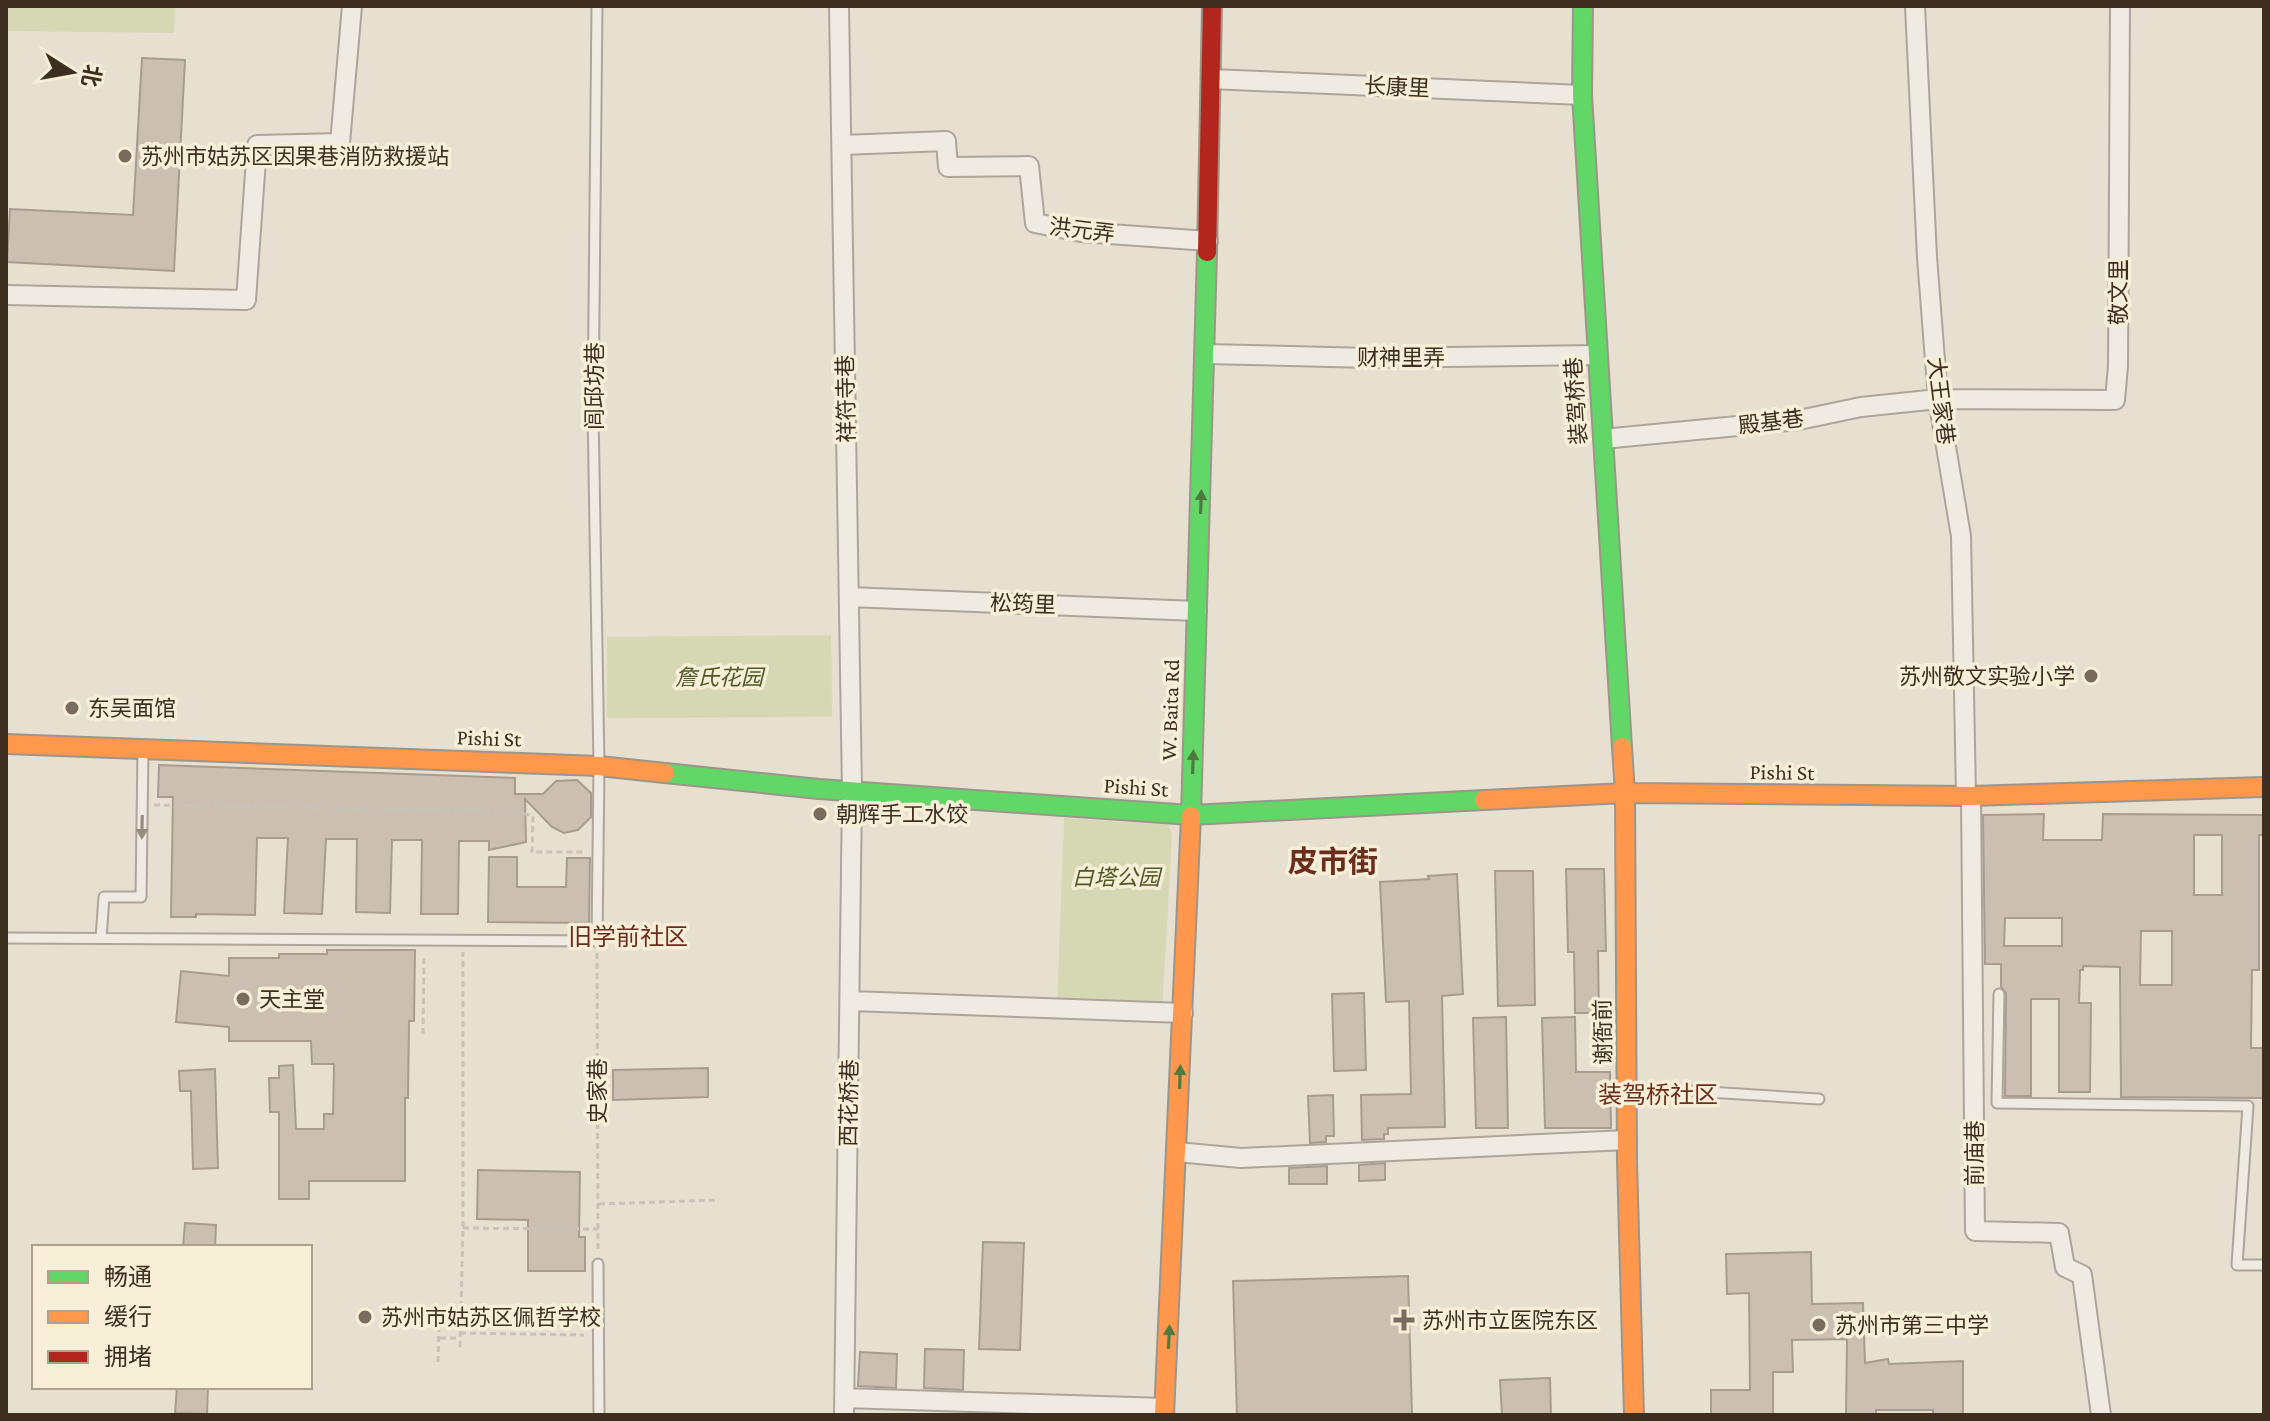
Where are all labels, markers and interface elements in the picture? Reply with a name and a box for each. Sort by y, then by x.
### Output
north arrow [32,32,112,112]
text: 北 [77,63,106,89]
street label: 长康里 [1363,73,1431,101]
place label: 苏州市姑苏区因果巷消防救援站 [141,144,449,169]
marker: 苏州市姑苏区因果巷消防救援站 [116,147,134,165]
street label: 洪元弄 [1048,214,1116,246]
street label: 敬文里 [2106,259,2131,325]
street label: 闾邱坊巷 [582,342,607,430]
street label: 财神里弄 [1357,345,1445,370]
street label: 祥符寺巷 [833,355,859,443]
street label: 装驾桥巷 [1560,356,1592,446]
street label: 大王家巷 [1923,356,1959,446]
street label: 殿基巷 [1737,406,1805,438]
one-way arrow [1194,489,1207,514]
street label: 松筠里 [990,590,1056,618]
street label: W. Baita Rd [1156,658,1184,761]
place label: 苏州敬文实验小学 [1899,664,2075,689]
park label: 詹氏花园 [675,665,766,690]
marker: 苏州敬文实验小学 [2082,667,2100,685]
place label: 东吴面馆 [88,696,176,721]
marker: 东吴面馆 [63,699,81,717]
street label: Pishi St [456,724,522,752]
one-way arrow [1186,749,1199,774]
street label: Pishi St [1749,759,1815,785]
street label: Pishi St [1103,772,1170,802]
place label: 朝辉手工水饺 [836,802,968,827]
marker: 朝辉手工水饺 [811,805,829,823]
one-way arrow [136,815,148,840]
district label: 皮市街 [1288,845,1378,878]
park label: 白塔公园 [1072,865,1163,890]
district label: 旧学前社区 [568,923,688,950]
place label: 天主堂 [259,987,325,1012]
marker: 天主堂 [234,990,252,1008]
street label: 谢衙前 [1590,999,1616,1065]
street label: 史家巷 [585,1058,610,1124]
street label: 西花桥巷 [836,1059,862,1147]
one-way arrow [1174,1064,1187,1089]
district label: 装驾桥社区 [1598,1081,1718,1108]
street label: 前庙巷 [1962,1120,1987,1186]
legend [32,1245,312,1389]
text: 畅通 [104,1263,152,1290]
text: 缓行 [104,1303,152,1330]
place label: 苏州市姑苏区佩哲学校 [381,1305,601,1330]
marker: 苏州市姑苏区佩哲学校 [356,1308,374,1326]
place label: 苏州市立医院东区 [1422,1308,1598,1333]
marker: 苏州市立医院东区 [1393,1309,1415,1331]
place label: 苏州市第三中学 [1835,1313,1989,1338]
marker: 苏州市第三中学 [1810,1316,1828,1334]
one-way arrow [1162,1324,1175,1349]
text: 拥堵 [104,1343,152,1370]

